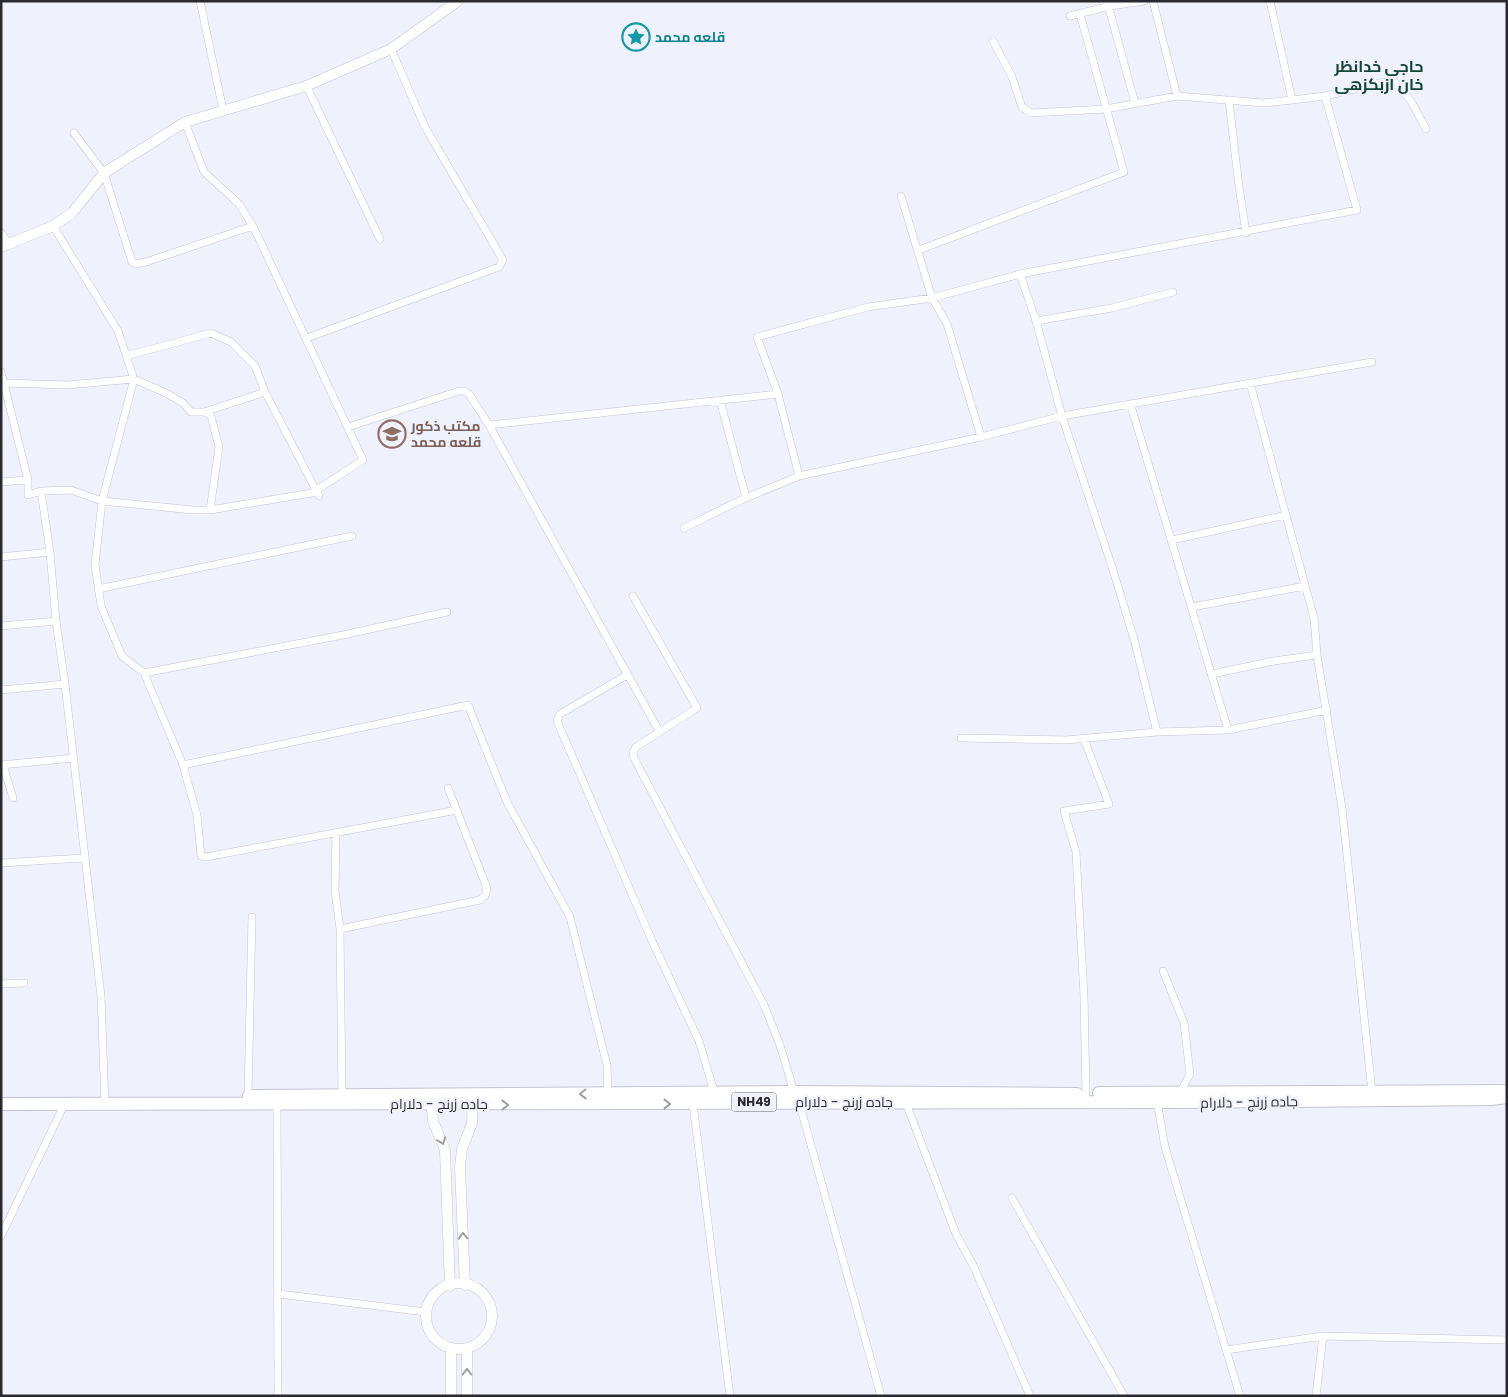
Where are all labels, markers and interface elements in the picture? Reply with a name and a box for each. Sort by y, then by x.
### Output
place icon: قلعه محمد [621,22,651,52]
place label: قلعه محمد [655,27,725,47]
district label: حاجی خدانظر خان ازبکزهی [1334,55,1424,96]
place label: مکتب ذکور قلعه محمد [410,416,481,452]
school or university icon: مکتب ذکور قلعه محمد [377,419,407,449]
one-way arrow [579,1089,586,1099]
street label: جاده زرنج - دلارام [1200,1091,1298,1113]
road number: NH49 [732,1092,776,1112]
street label: جاده زرنج - دلارام [795,1092,893,1112]
street label: جاده زرنج - دلارام [390,1094,488,1114]
one-way arrow [664,1099,672,1109]
one-way arrow [502,1100,509,1110]
one-way arrow [436,1136,446,1145]
one-way arrow [458,1232,469,1240]
one-way arrow [462,1368,472,1376]

